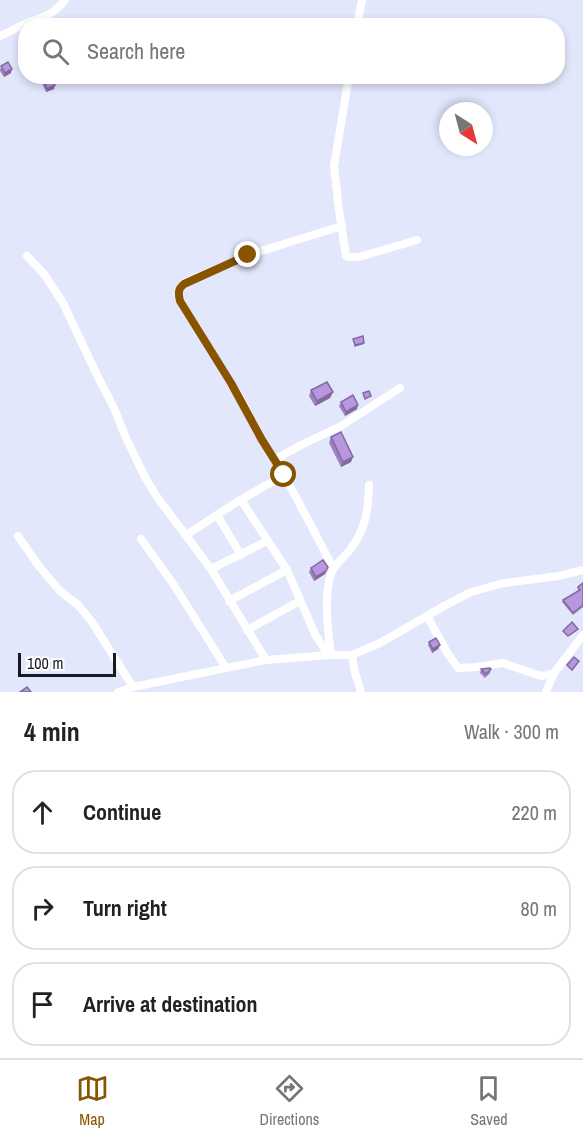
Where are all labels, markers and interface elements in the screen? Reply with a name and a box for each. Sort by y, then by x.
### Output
search box [18,18,565,84]
icon: search [39,35,72,68]
text: Search here [87,36,185,66]
north arrow [439,102,493,156]
route end [234,241,260,267]
route start [270,461,296,487]
scale bar [18,650,116,678]
text: 100 m [27,652,63,674]
text: 4 min [24,714,80,749]
text: Walk · 300 m [464,718,559,745]
icon: ahead [26,796,59,829]
text: Continue [83,797,161,827]
text: 220 m [511,799,557,826]
icon: right [26,892,59,925]
text: Turn right [83,893,167,923]
text: 80 m [521,895,557,922]
icon: arrive [26,988,59,1021]
text: Arrive at destination [83,989,257,1019]
tab: Map [76,1072,109,1130]
tab: Directions [260,1072,319,1130]
tab: Saved [470,1072,508,1130]

